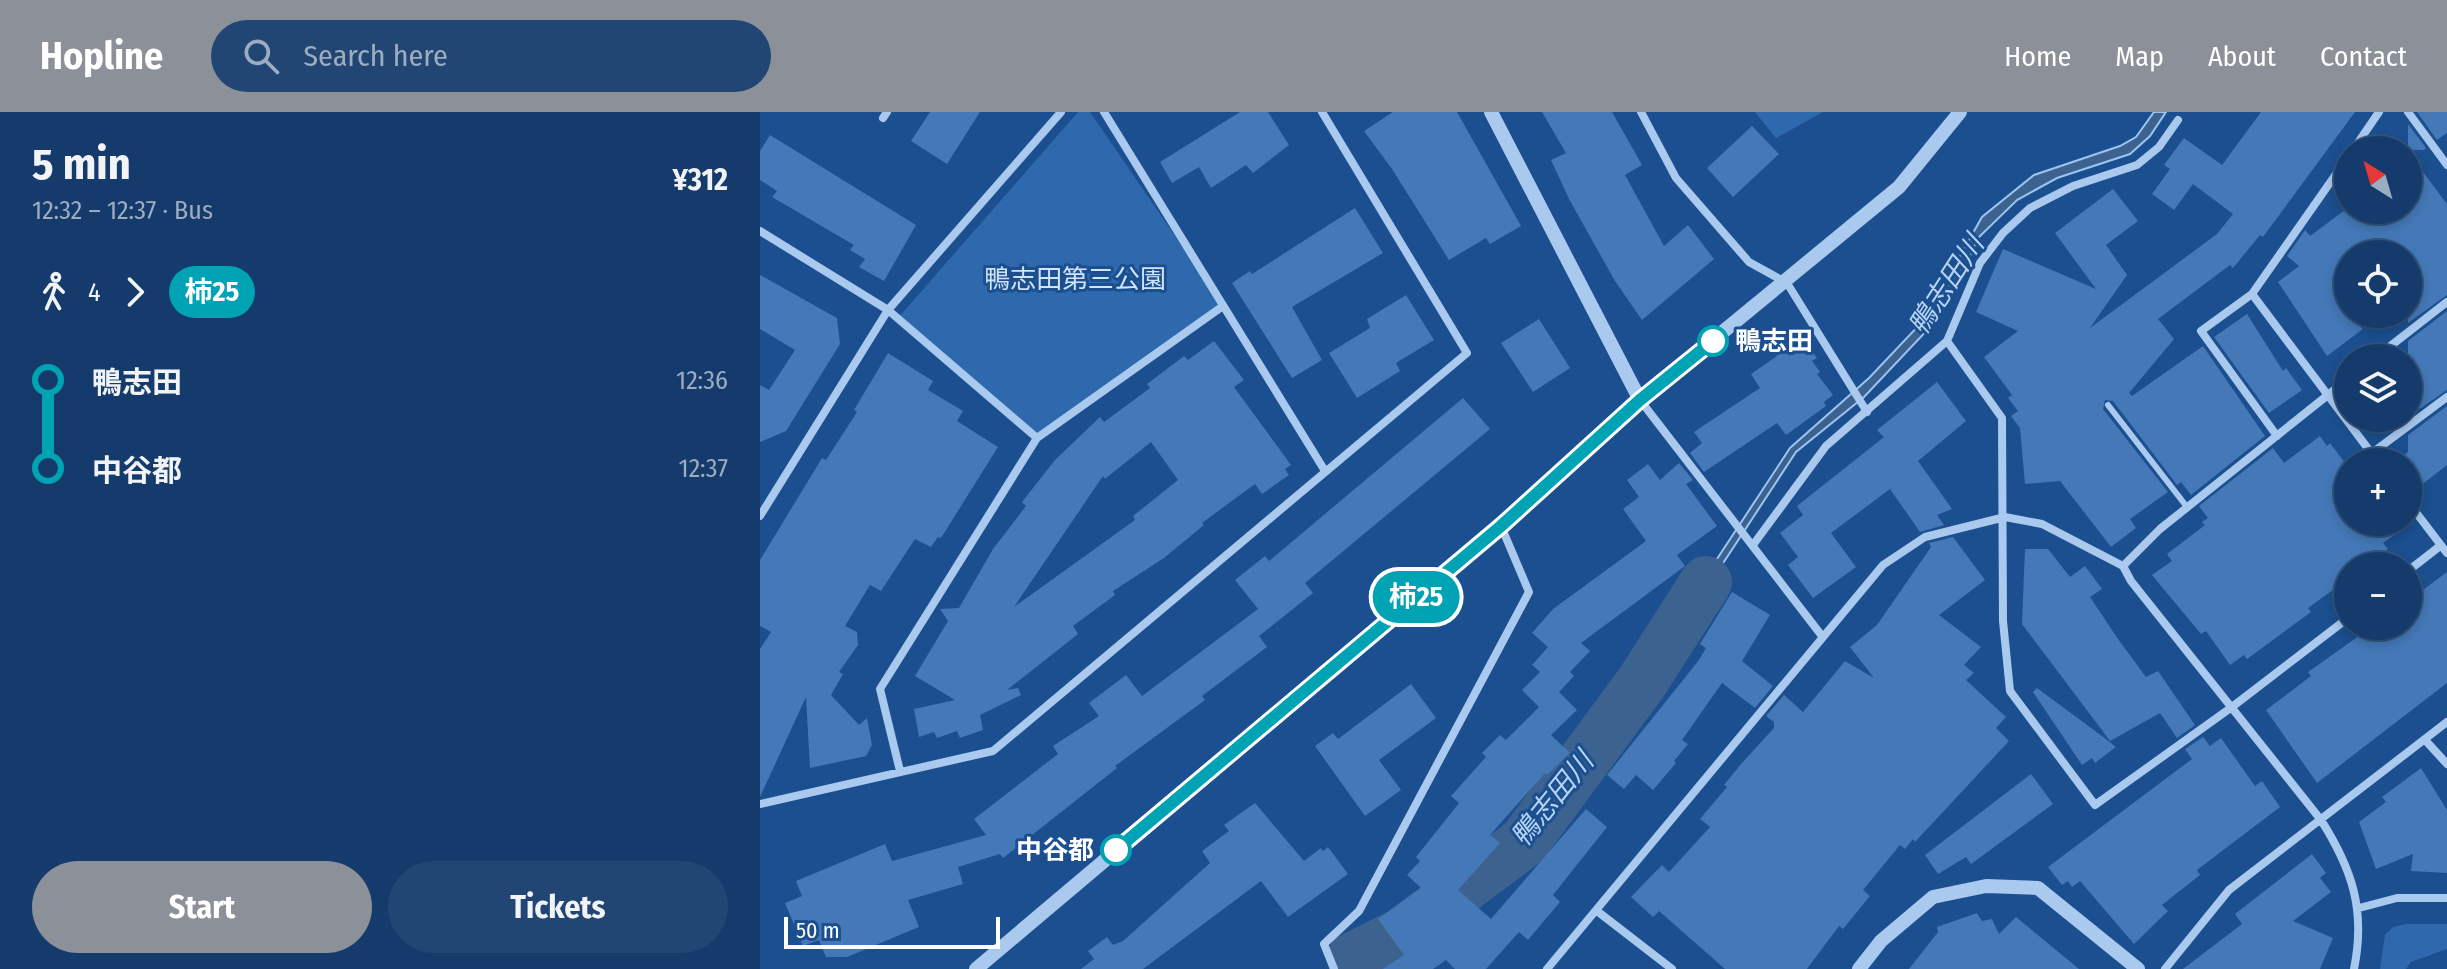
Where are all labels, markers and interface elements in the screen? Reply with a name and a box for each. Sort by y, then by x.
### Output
search box [211,20,771,92]
text: Hopline [40,33,163,79]
icon: search [239,34,283,78]
text: Search here [303,38,448,74]
text: Home [2004,40,2071,73]
text: Map [2115,40,2164,73]
text: About [2208,40,2276,73]
text: Contact [2320,40,2407,73]
north arrow [2334,136,2422,224]
map controls [2334,136,2422,640]
text: 5 min [32,138,131,191]
text: ¥312 [673,162,728,198]
text: 12:32 – 12:37 · Bus [32,195,213,226]
water label: 鴨志田川 [1902,227,1992,341]
button: locate [2334,240,2422,328]
park label: 鴨志田第三公園 [984,264,1166,295]
icon: walk [32,270,76,314]
icon: forward [113,270,157,314]
text: 柿25 [185,275,239,308]
text: 4 [88,277,101,308]
marker: 鴨志田 [1698,326,1728,356]
place label: 鴨志田 [1735,326,1813,357]
button: layers [2334,344,2422,432]
text: 鴨志田 [92,365,182,401]
text: 12:36 [676,365,728,396]
button: + [2334,448,2422,536]
text: 中谷都 [92,453,182,489]
text: 12:37 [679,453,728,484]
button: − [2334,552,2422,640]
line badge: 柿25 [1370,571,1462,623]
text: 柿25 [1389,580,1443,613]
water label: 鴨志田川 [1504,743,1602,853]
place label: 中谷都 [1016,835,1094,866]
marker: 中谷都 [1101,835,1131,865]
button: Start [32,861,372,953]
button: Tickets [388,861,728,953]
scale bar [784,913,1000,949]
text: 50 m [796,917,840,944]

